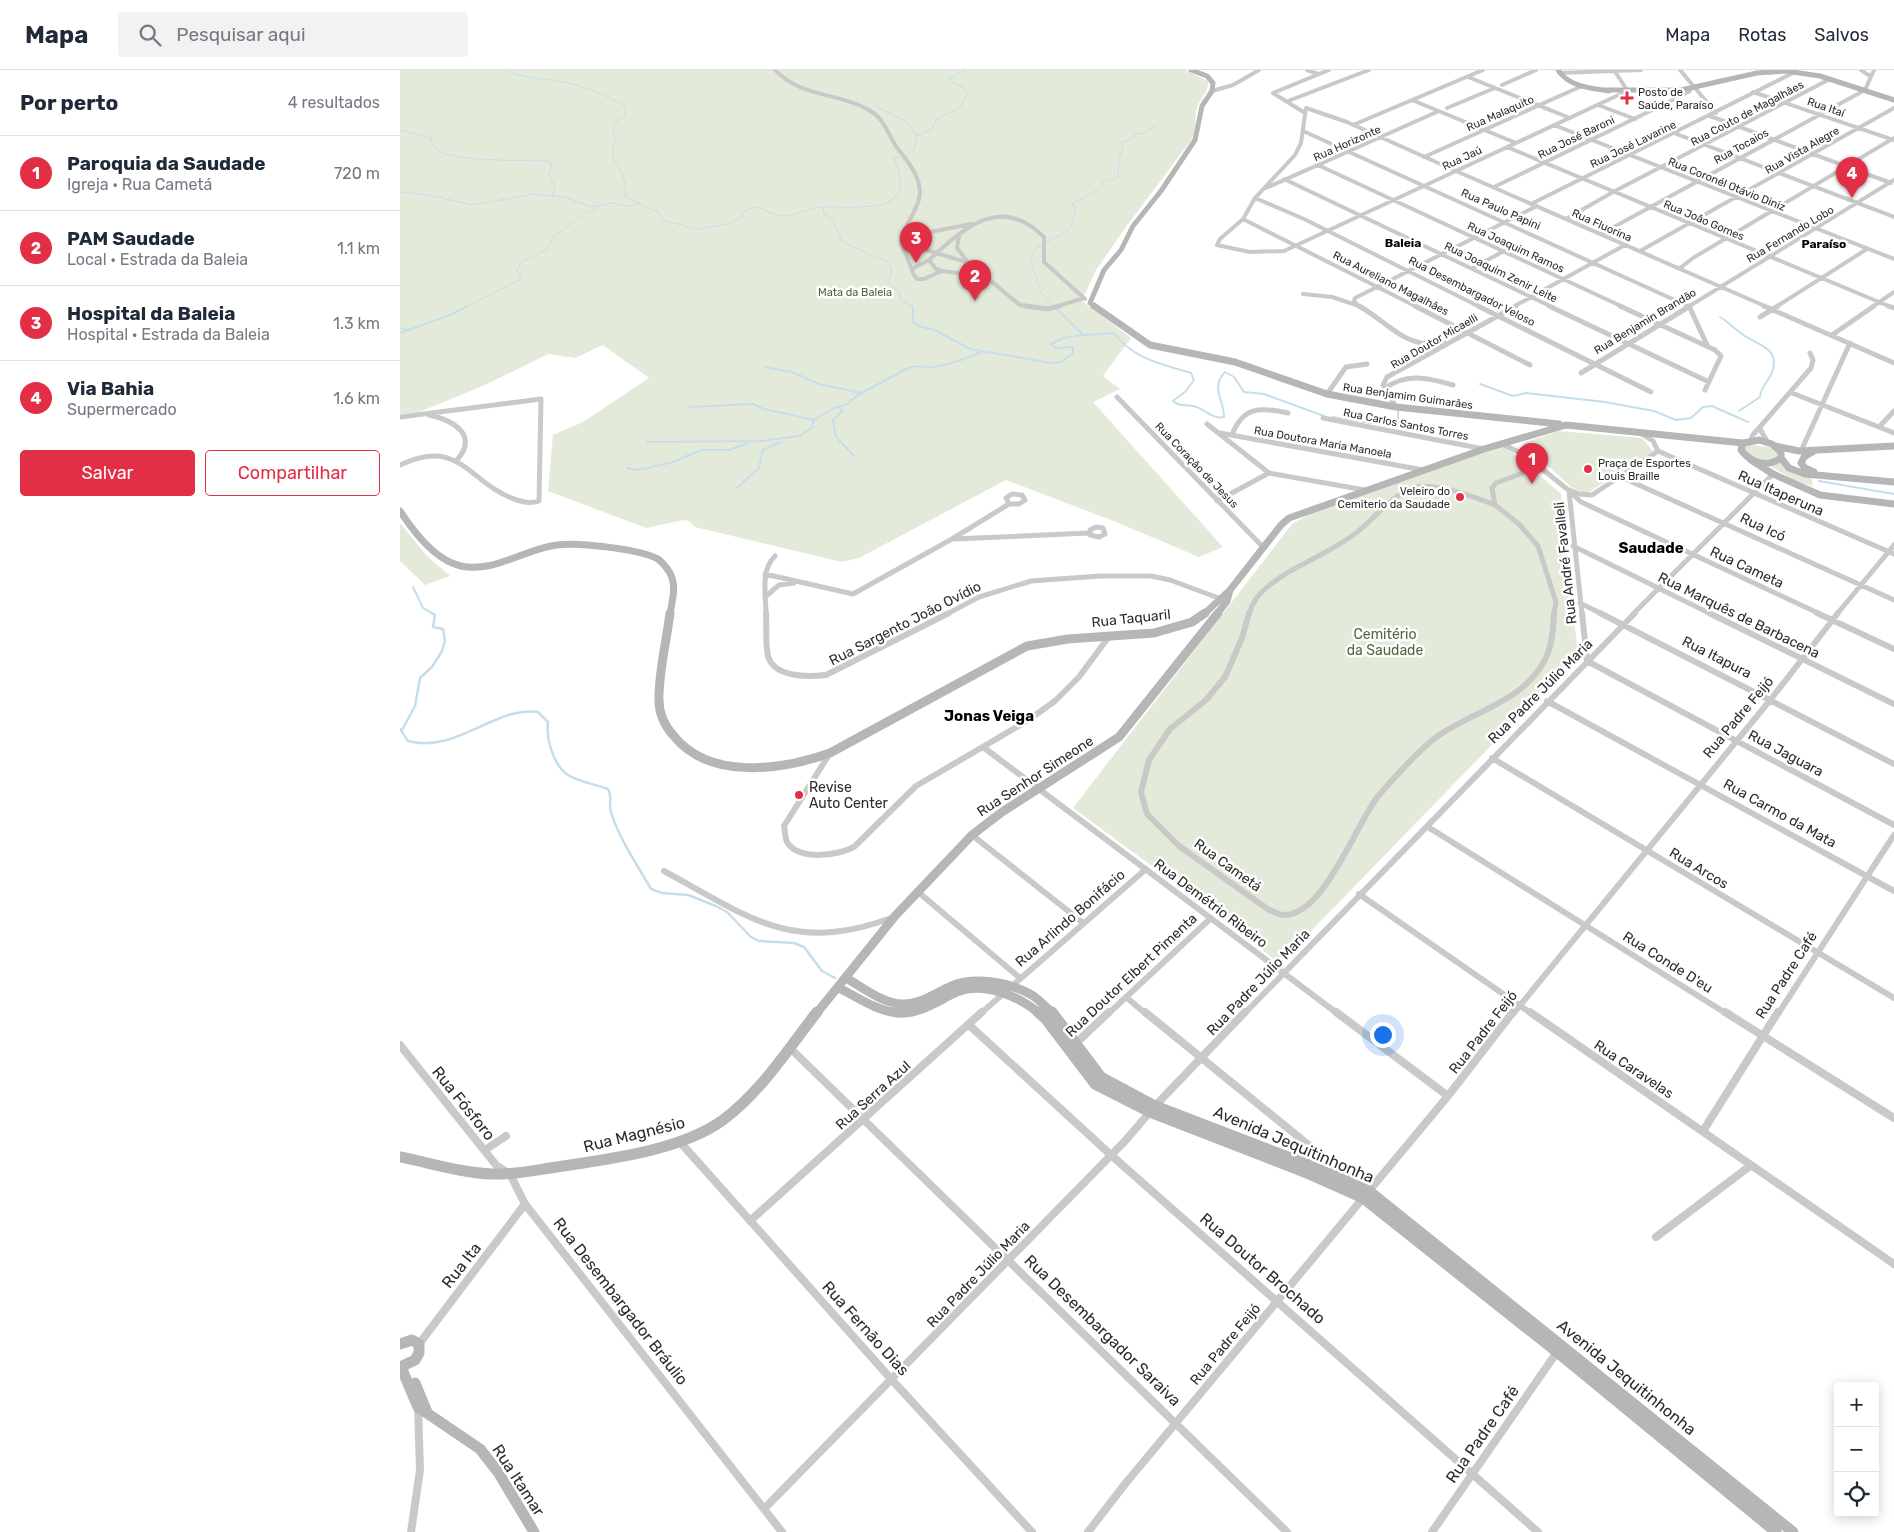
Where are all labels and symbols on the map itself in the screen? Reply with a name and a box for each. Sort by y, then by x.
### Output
street label: Rua Couto de Magalhães [1688,78,1806,149]
place label: Posto de Saúde, Paraíso [1638,86,1713,112]
marker: Posto de Saúde, Paraíso [1620,91,1634,105]
street label: Rua Malaquito [1464,93,1536,134]
street label: Rua Itaí [1805,95,1847,120]
street label: Rua José Baroni [1536,113,1617,162]
street label: Rua José Lavarine [1588,118,1678,171]
street label: Rua Horizonte [1311,123,1383,164]
street label: Rua Vista Alegre [1763,124,1842,177]
street label: Rua Tocaios [1712,126,1771,167]
street label: Rua Jaú [1440,144,1484,173]
street label: Rua Coronél Otávio Diniz [1666,155,1788,214]
pin: 4 [1836,157,1868,198]
street label: Rua Paulo Papini [1459,186,1542,233]
street label: Rua João Gomes [1662,198,1746,243]
street label: Rua Fernando Lobo [1744,203,1836,266]
street label: Rua Fluorina [1570,206,1634,244]
street label: Rua Joaquim Ramos [1465,219,1567,276]
pin: 3 [900,222,932,263]
district label: Baleia [1385,236,1421,250]
district label: Paraíso [1802,237,1846,251]
street label: Rua Joaquim Zenir Leite [1442,239,1559,306]
street label: Rua Aureliano Magalhães [1331,249,1451,319]
street label: Rua Desembargador Veloso [1406,254,1537,329]
pin: 2 [959,260,991,301]
park label: Mata da Baleia [818,286,892,299]
street label: Rua Benjamin Brandão [1592,286,1699,357]
street label: Rua Doutor Micaelli [1389,311,1480,372]
street label: Rua Benjamim Guimarães [1342,381,1474,412]
street label: Rua Carlos Santos Torres [1342,406,1470,443]
street label: Rua Coração de Jesus [1152,420,1241,511]
street label: Rua Doutora Maria Manoela [1253,424,1393,461]
pin: 1 [1516,443,1548,484]
place label: Praça de Esportes Louis Braille [1598,457,1691,483]
marker: Praça de Esportes Louis Braille [1582,463,1594,475]
street label: Rua Itaperuna [1735,467,1826,520]
place label: Veleiro do Cemiterio da Saudade [1338,485,1450,511]
marker: Veleiro do Cemiterio da Saudade [1454,491,1466,503]
street label: Rua André Favalleli [1551,501,1580,625]
street label: Rua Icó [1737,510,1788,545]
district label: Saudade [1618,539,1684,557]
street label: Rua Cameta [1707,543,1786,592]
street label: Rua Marquês de Barbacena [1655,569,1822,662]
street label: Rua Sargento João Ovídio [826,578,984,669]
street label: Rua Taquaril [1091,606,1172,631]
park label: Cemitério da Saudade [1347,626,1423,659]
street label: Rua Itapura [1679,633,1754,682]
street label: Rua Padre Júlio Maria [1485,636,1596,747]
street label: Rua Padre Feijó [1699,673,1777,761]
district label: Jonas Veiga [944,707,1034,725]
street label: Rua Jaguara [1745,727,1826,780]
street label: Rua Senhor Simeone [974,732,1097,820]
street label: Rua Carmo da Mata [1720,775,1839,852]
place label: Revise Auto Center [809,779,889,812]
marker: Revise Auto Center [793,789,805,801]
street label: Rua Cametá [1191,835,1265,896]
street label: Rua Arcos [1666,844,1731,893]
street label: Rua Demétrio Ribeiro [1151,855,1271,952]
street label: Rua Arlindo Bonifácio [1012,866,1129,971]
street label: Rua Doutor Elbert Pimenta [1062,910,1201,1041]
street label: Rua Padre Júlio Maria [1203,926,1313,1039]
street label: Rua Conde D'eu [1620,928,1716,997]
street label: Rua Padre Café [1752,928,1821,1022]
street label: Rua Padre Feijó [1446,987,1521,1077]
your location [1370,1022,1396,1048]
street label: Rua Caravelas [1591,1037,1677,1102]
street label: Rua Serra Azul [832,1057,914,1133]
street label: Rua Fósforo [428,1062,499,1144]
street label: Avenida Jequitinhonha [1211,1102,1377,1187]
street label: Rua Magnésio [581,1113,687,1156]
street label: Rua Doutor Brochado [1196,1209,1329,1328]
street label: Rua Desembargador Bráulio [549,1214,692,1389]
street label: Rua Padre Júlio Maria [923,1218,1033,1331]
street label: Rua Ita [438,1239,485,1292]
street label: Rua Desembargador Saraiva [1021,1251,1185,1410]
street label: Rua Fernão Dias [818,1277,913,1380]
street label: Rua Padre Feijó [1186,1300,1264,1388]
street label: Avenida Jequitinhonha [1554,1316,1700,1439]
street label: Rua Padre Café [1442,1382,1523,1487]
street label: Rua Itamar [488,1441,549,1520]

